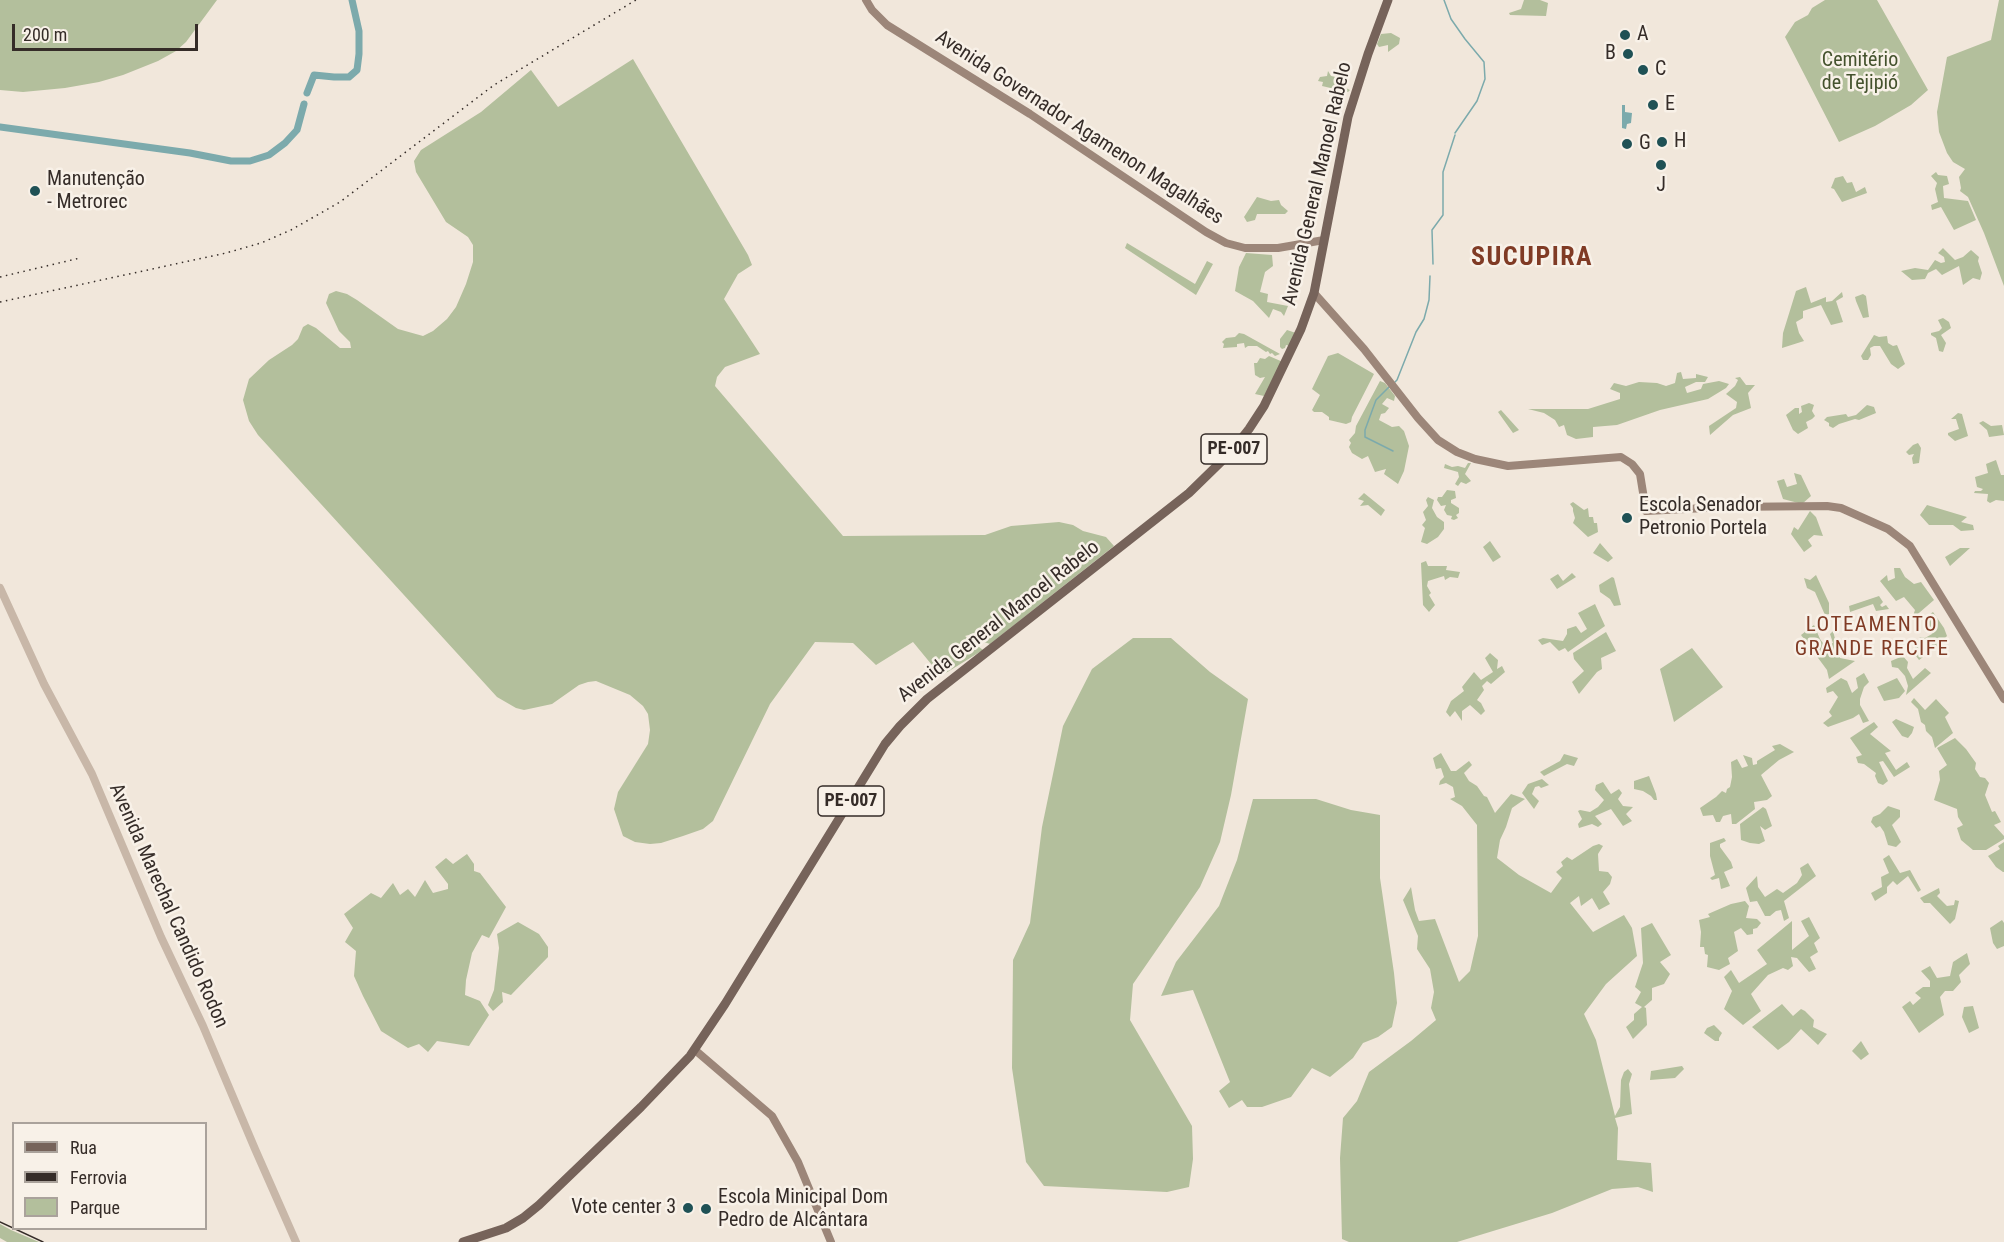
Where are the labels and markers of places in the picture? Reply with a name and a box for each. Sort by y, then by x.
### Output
place label: A [1637,23,1649,47]
marker: A [1618,28,1632,42]
place label: B [1605,42,1616,66]
marker: B [1621,47,1635,61]
place label: C [1655,58,1666,82]
marker: C [1636,63,1650,77]
place label: E [1665,93,1675,117]
marker: E [1646,98,1660,112]
place label: H [1674,130,1686,154]
place label: G [1639,132,1651,156]
marker: H [1655,135,1669,149]
marker: G [1620,137,1634,151]
marker: J [1654,158,1668,172]
place label: Manutenção - Metrorec [47,168,145,215]
place label: J [1656,174,1666,198]
marker: Manutenção - Metrorec [28,184,42,198]
place label: Escola Senador Petronio Portela [1639,494,1767,541]
marker: Escola Senador Petronio Portela [1620,511,1634,525]
place label: Escola Minicipal Dom Pedro de Alcântara [718,1186,888,1233]
place label: Vote center 3 [571,1196,676,1220]
marker: Vote center 3 [681,1201,695,1215]
marker: Escola Minicipal Dom Pedro de Alcântara [699,1202,713,1216]

